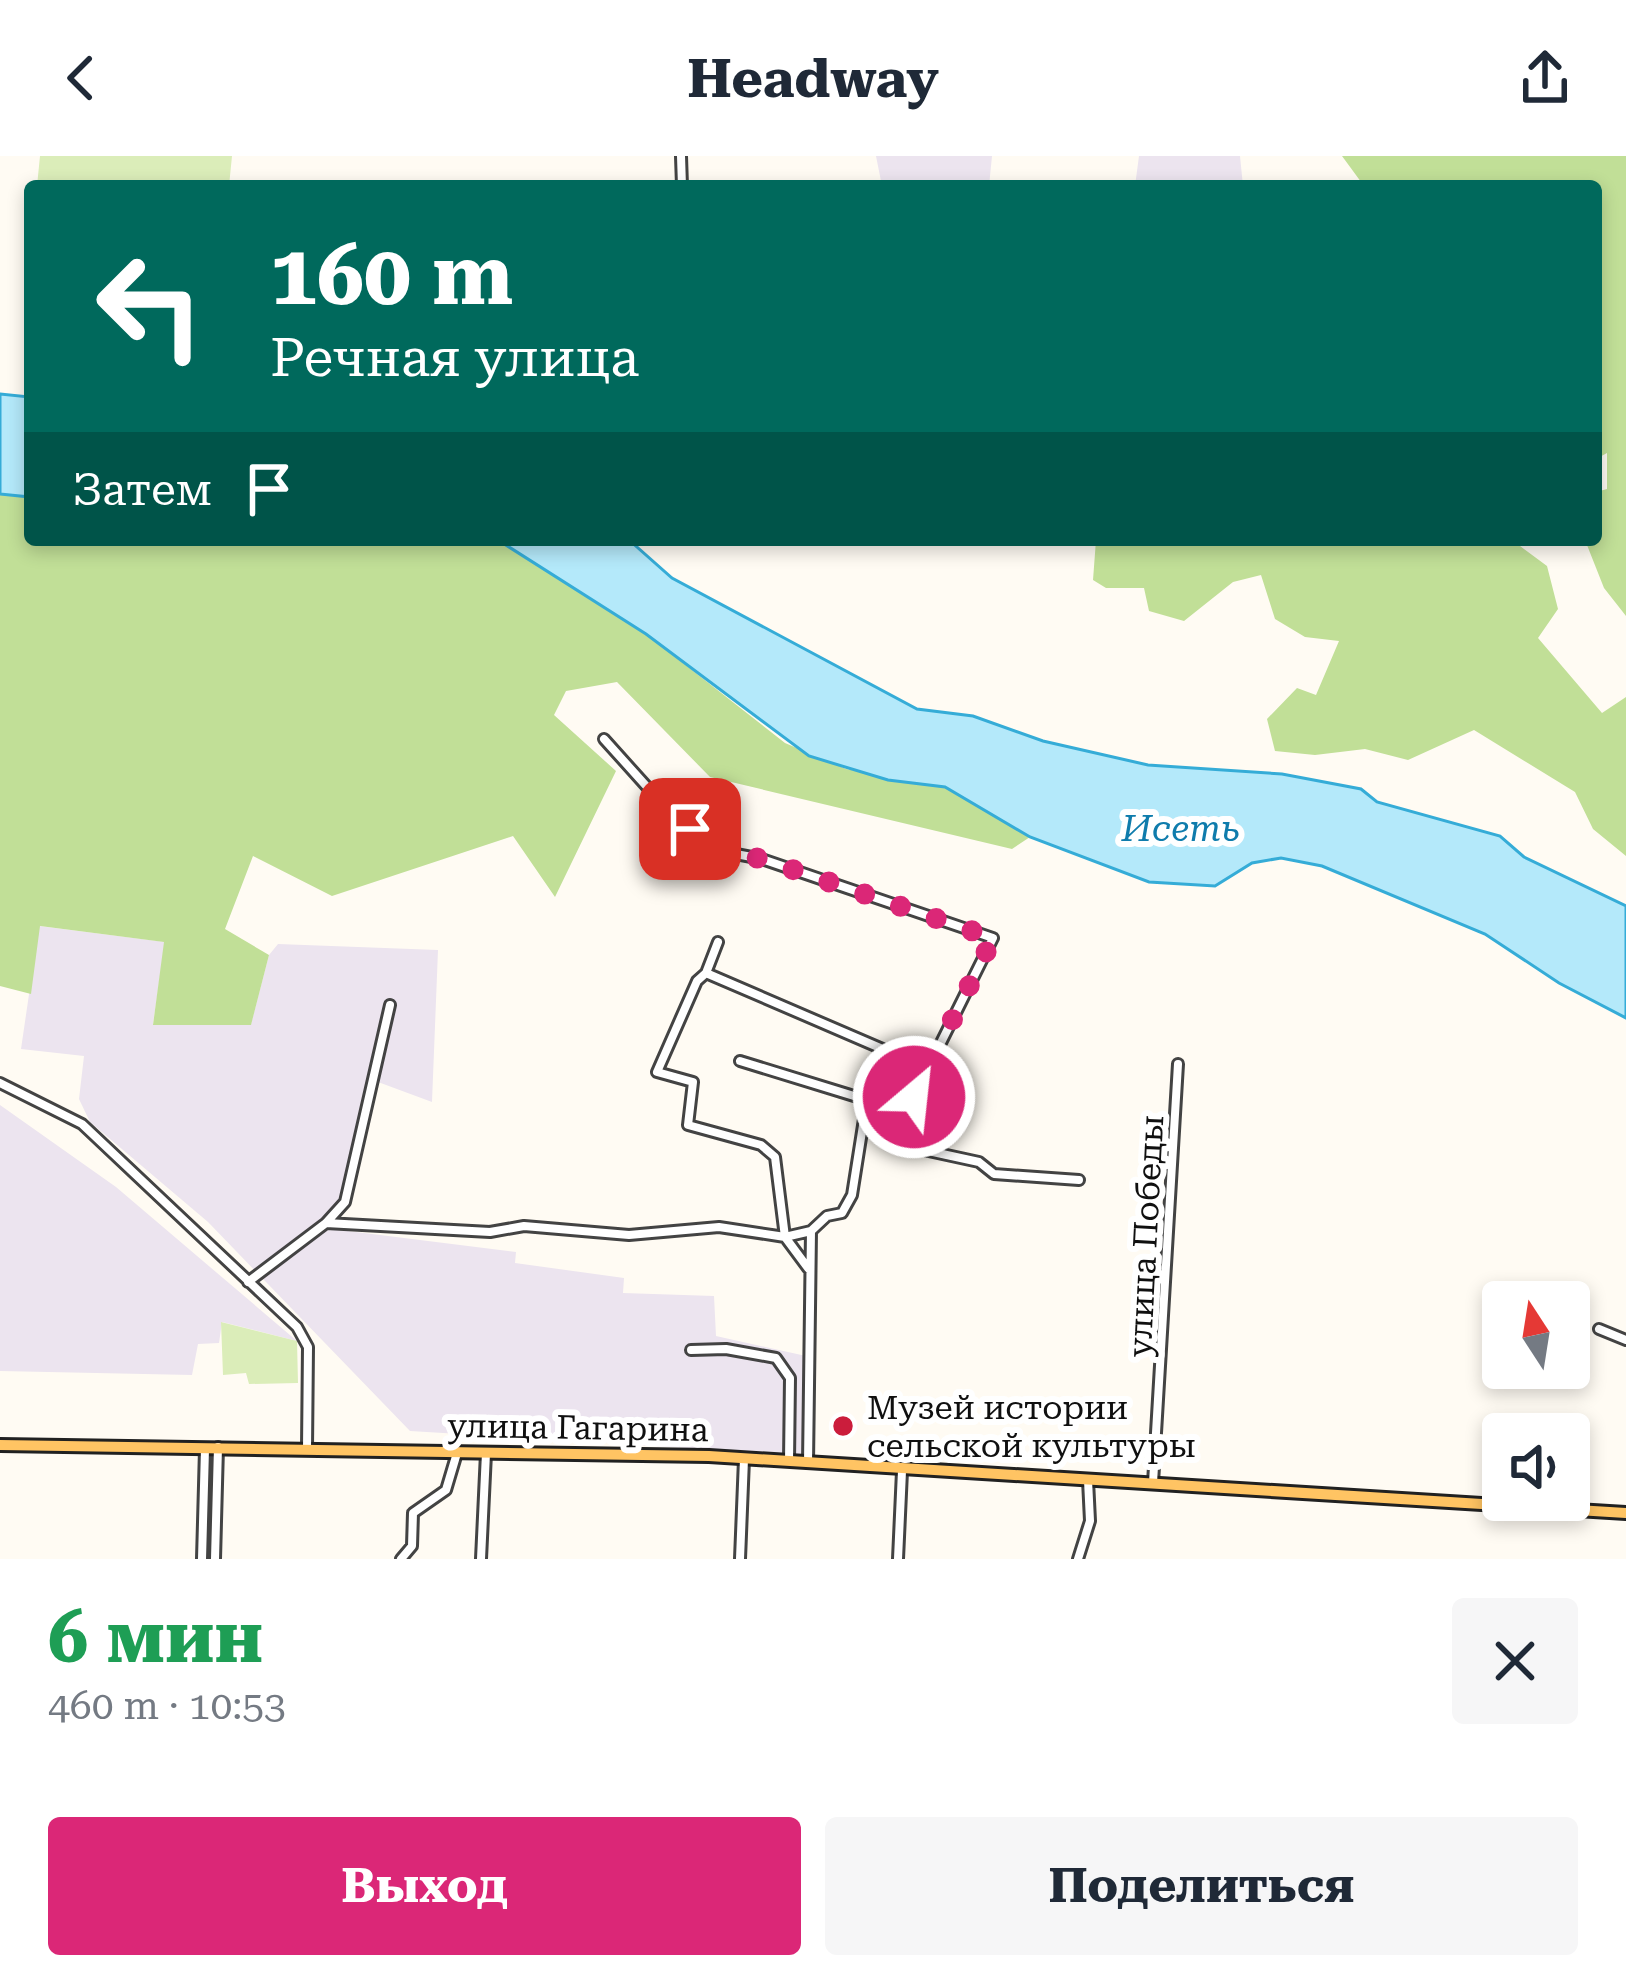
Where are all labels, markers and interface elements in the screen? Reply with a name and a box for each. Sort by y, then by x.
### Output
icon: back [48,45,114,111]
icon: share [1512,45,1578,111]
text: Headway [687,47,939,110]
text: 160 m [270,226,513,324]
icon: left [72,228,228,384]
text: Речная улица [270,326,639,389]
icon: arrive [236,456,302,522]
text: Затем [72,463,212,516]
pin [639,778,741,880]
icon: arrive [657,796,723,862]
water label: Исеть [1121,808,1240,850]
position arrow [851,1034,977,1160]
street label: улица Победы [1120,1114,1171,1358]
north arrow [1482,1281,1590,1389]
map controls [1482,1281,1590,1521]
place label: Музей истории сельской культуры [867,1388,1196,1465]
street label: улица Гагарина [447,1406,709,1449]
marker: Музей истории сельской культуры [830,1413,856,1439]
button: sound [1482,1413,1590,1521]
text: 6 мин [48,1595,263,1680]
button: close [1452,1598,1578,1724]
text: 460 m · 10:53 [48,1683,286,1729]
button: Выход [48,1817,801,1955]
button: Поделиться [825,1817,1578,1955]

